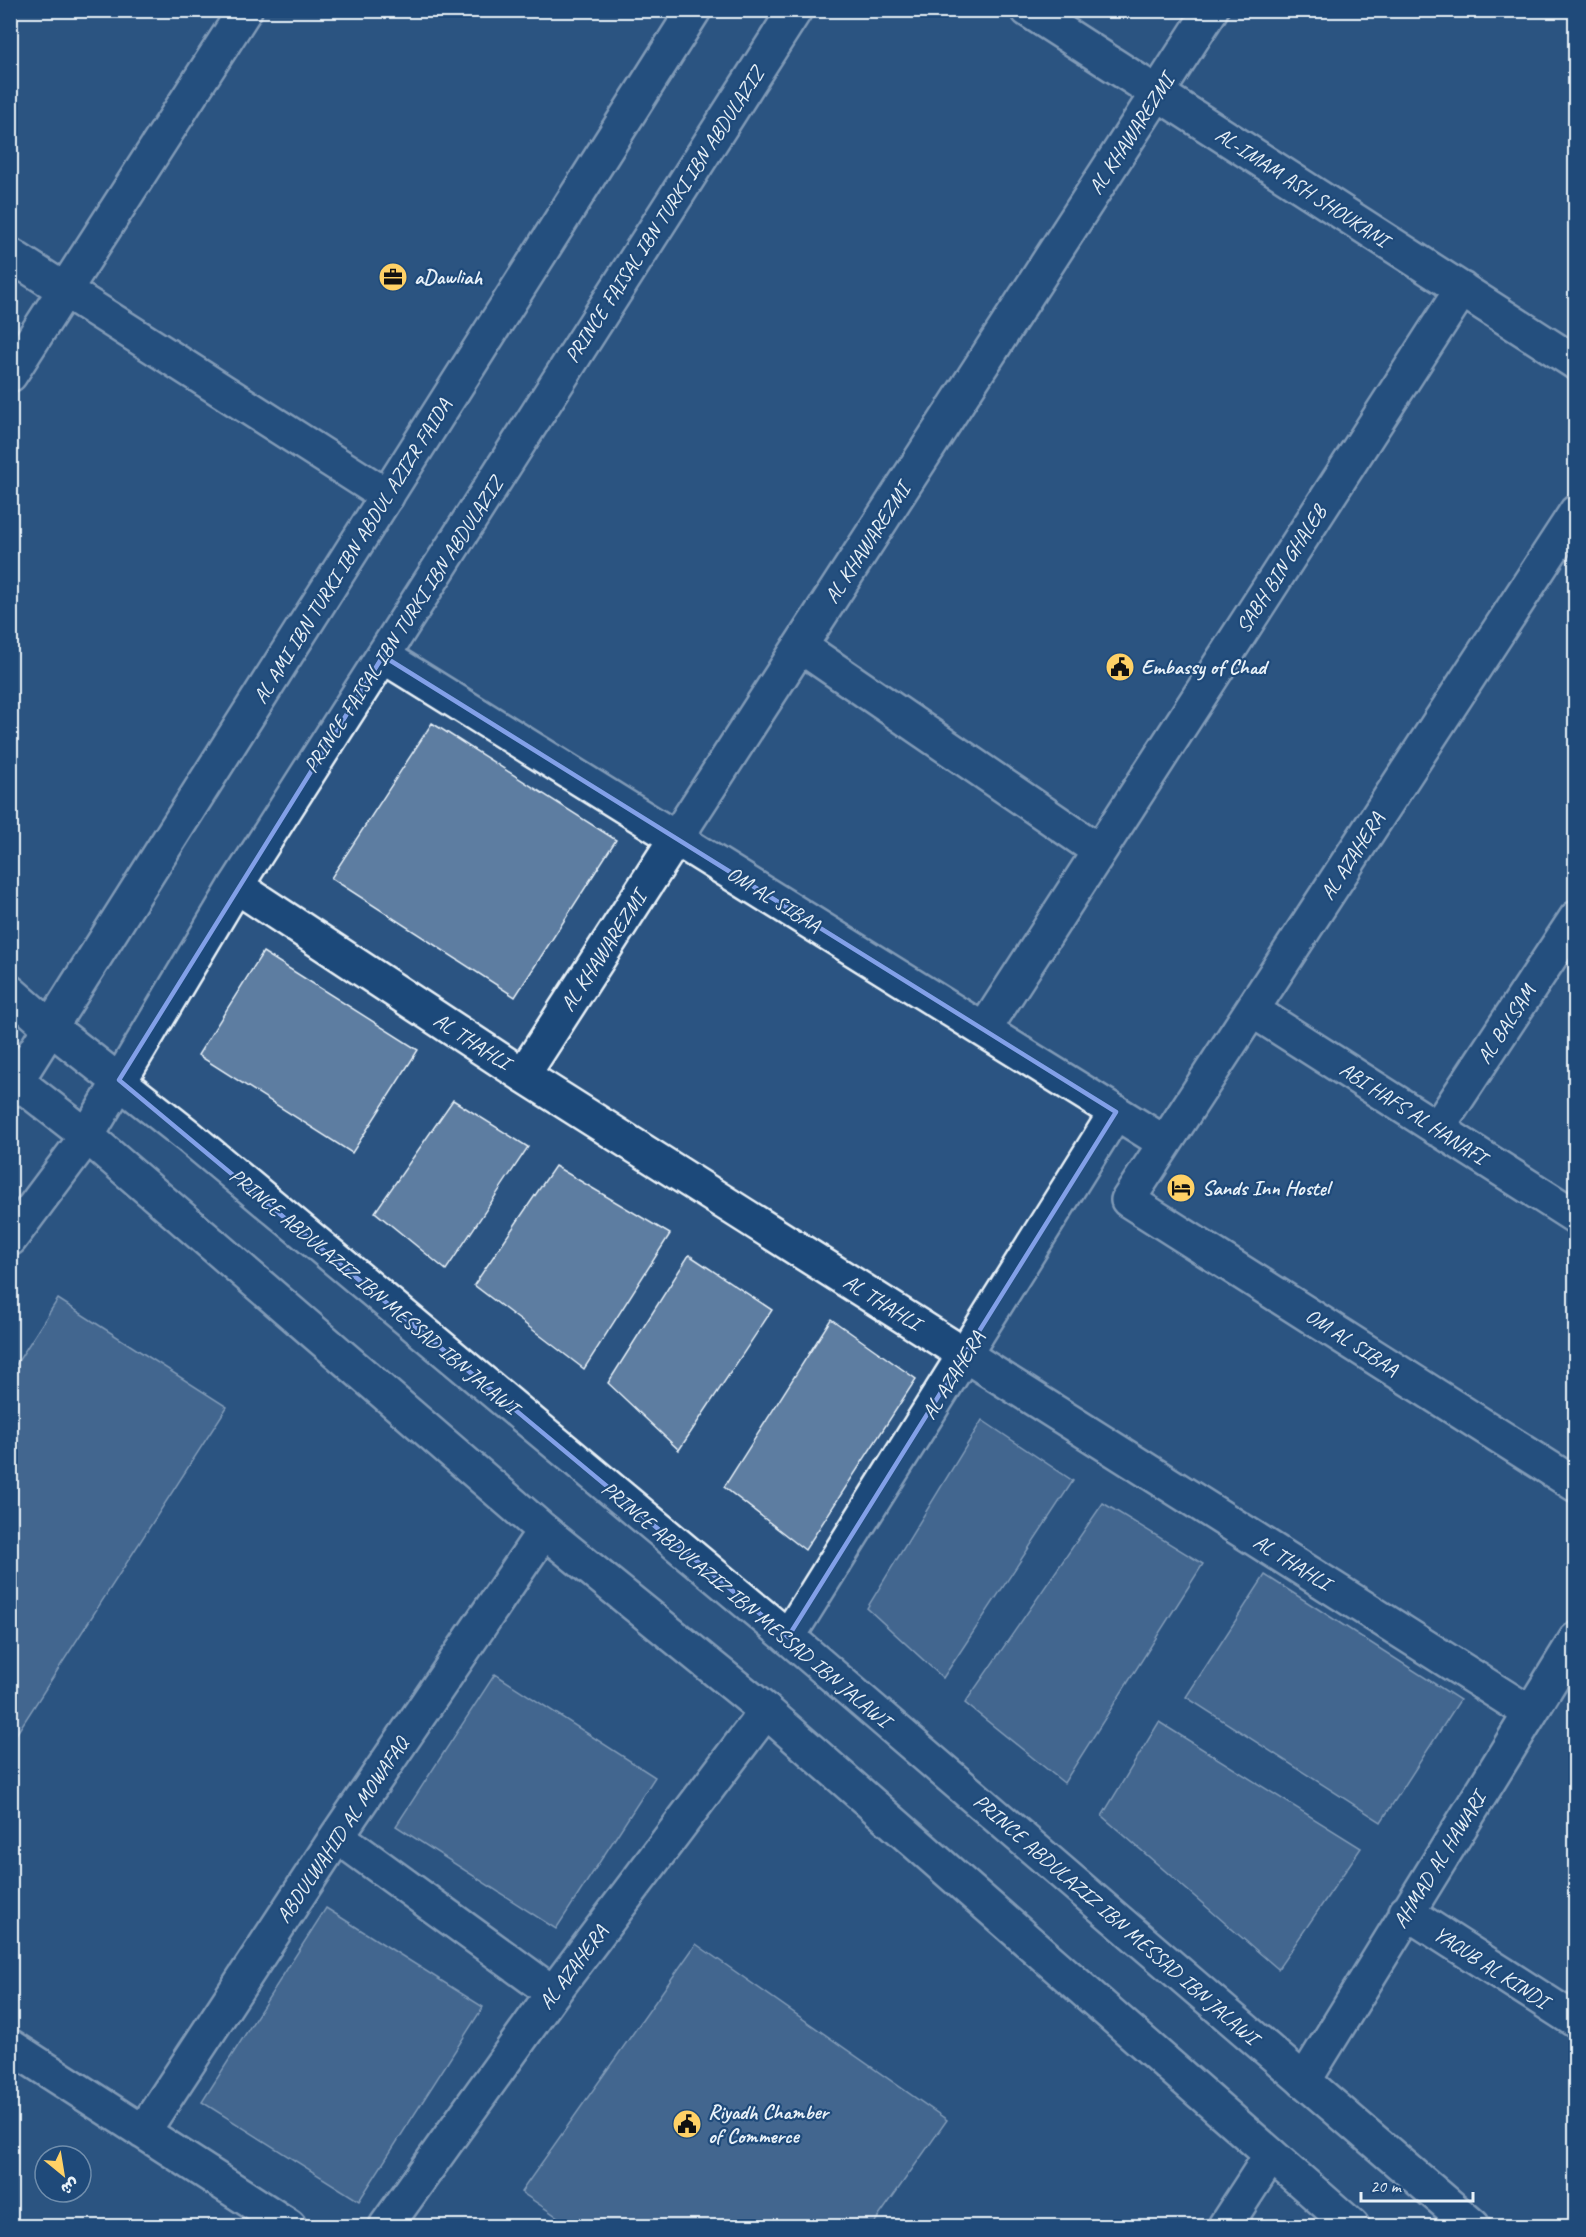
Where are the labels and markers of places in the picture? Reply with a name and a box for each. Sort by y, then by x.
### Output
office icon: aDawliah [377,261,409,293]
place label: aDawliah [414,264,483,290]
public building icon: Embassy of Chad [1104,651,1136,683]
place label: Embassy of Chad [1141,654,1270,681]
hotel icon: Sands Inn Hostel [1165,1172,1197,1204]
place label: Sands Inn Hostel [1202,1175,1334,1201]
place label: Riyadh Chamber of Commerce [708,2099,830,2149]
public building icon: Riyadh Chamber of Commerce [671,2108,703,2140]

